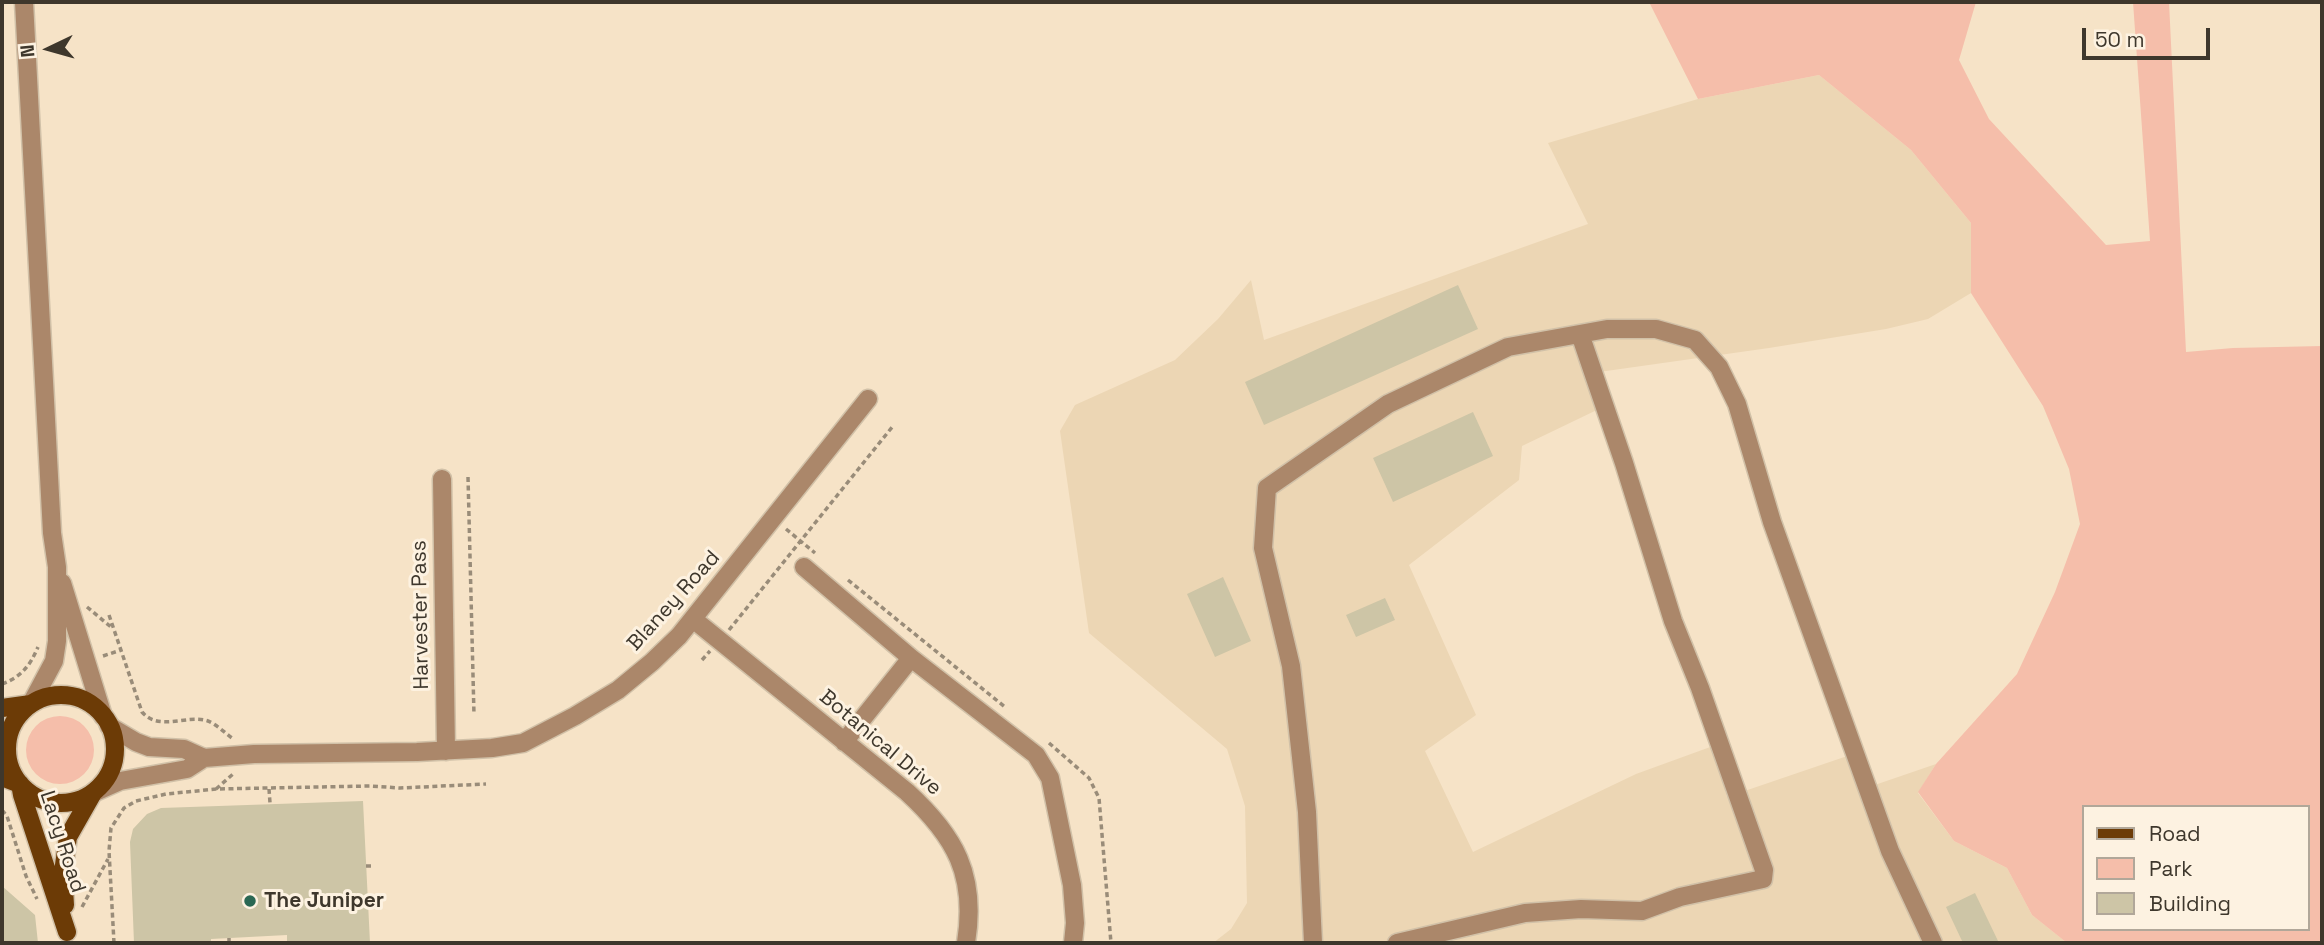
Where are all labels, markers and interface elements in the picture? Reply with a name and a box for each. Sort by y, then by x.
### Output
north arrow [14,14,84,84]
scale bar [2086,14,2214,58]
text: 50 m [2095,26,2145,53]
text: N [15,43,41,58]
street label: Harvester Pass [407,540,435,690]
street label: Blaney Road [622,546,726,656]
street label: Botanical Drive [814,685,946,801]
street label: Lacy Road [34,788,90,896]
legend [2082,805,2310,931]
text: Road [2149,820,2201,847]
text: Park [2149,855,2193,882]
place label: The Juniper [264,888,384,914]
text: Building [2149,890,2231,917]
marker: The Juniper [242,893,258,909]

